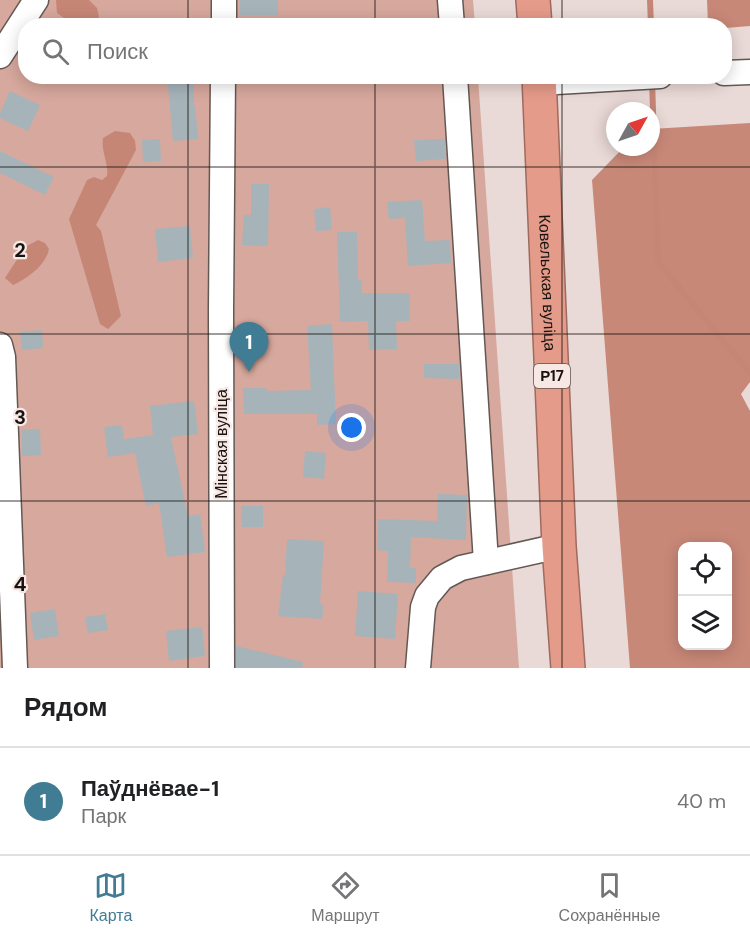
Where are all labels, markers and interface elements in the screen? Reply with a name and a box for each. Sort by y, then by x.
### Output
search box [18,18,732,84]
icon: search [39,35,72,68]
text: Поиск [87,37,148,66]
north arrow [606,102,660,156]
street label: Ковельская вуліца [534,214,561,352]
text: 2 [14,237,26,263]
pin: 1 [230,322,268,372]
road number: Р17 [534,364,570,388]
street label: Мінская вуліца [211,389,232,499]
text: 3 [14,404,26,430]
your location [337,413,366,442]
map controls [678,542,732,650]
button: locate [678,542,732,596]
text: 4 [14,571,27,597]
button: layers [678,596,732,650]
text: Рядом [24,690,107,724]
text: Паўднёвае-1 [81,774,219,803]
text: 1 [40,788,47,814]
text: 40 m [677,788,726,814]
text: Парк [81,803,126,829]
tab: Карта [90,869,132,926]
tab: Маршрут [311,869,380,926]
tab: Сохранённые [559,869,660,926]

